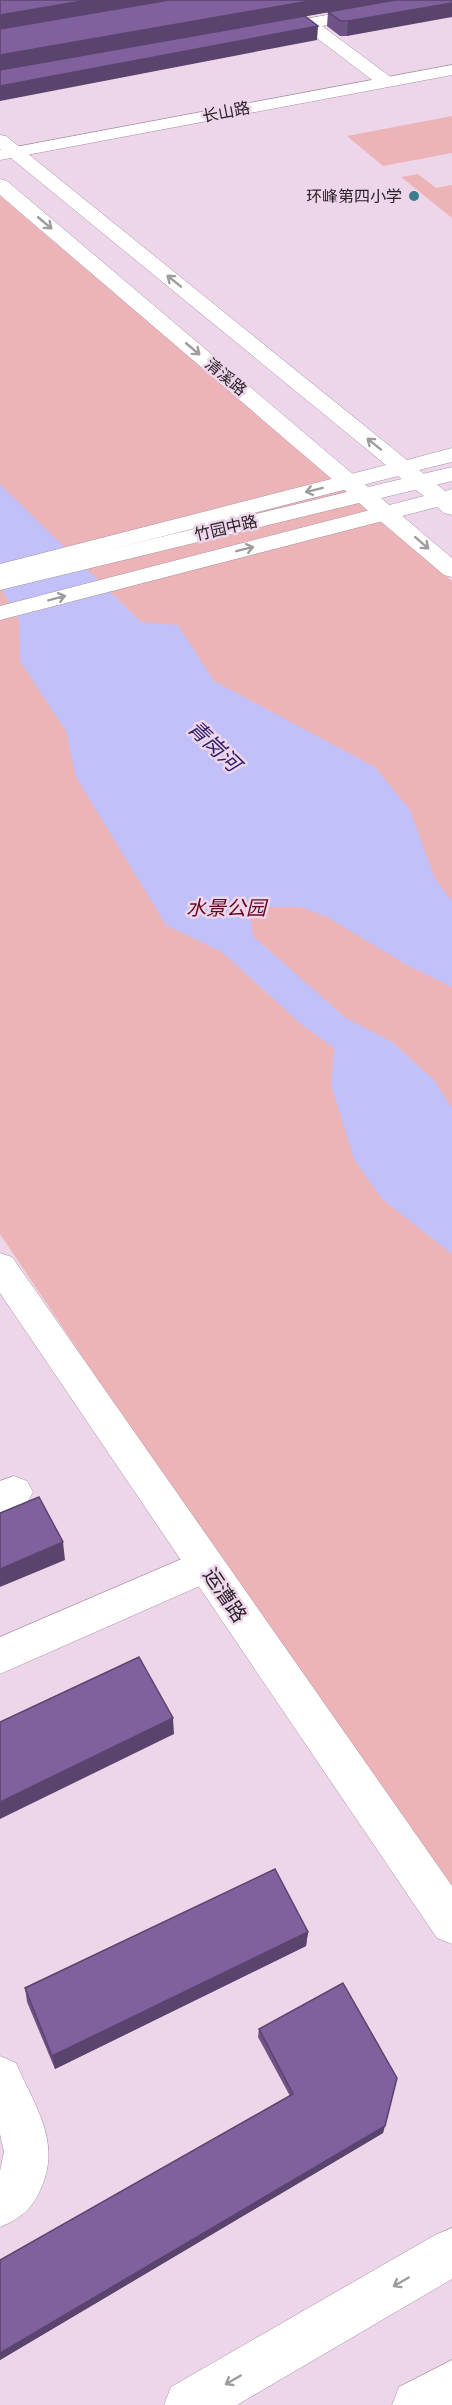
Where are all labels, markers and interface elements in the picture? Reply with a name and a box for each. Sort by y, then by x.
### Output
street label: 长山路 [201,99,251,125]
place label: 环峰第四小学 [306,188,402,205]
marker: 环峰第四小学 [407,189,421,203]
one-way arrow [37,216,53,229]
one-way arrow [166,275,182,288]
one-way arrow [185,342,201,355]
street label: 清溪路 [202,355,250,399]
one-way arrow [366,438,382,451]
one-way arrow [305,484,324,496]
street label: 竹园中路 [193,513,259,543]
one-way arrow [414,536,429,550]
one-way arrow [235,542,254,554]
one-way arrow [47,592,66,603]
water label: 青岗河 [183,715,248,779]
park label: 水景公园 [186,897,269,919]
street label: 运漕路 [199,1564,251,1626]
one-way arrow [393,2276,410,2288]
one-way arrow [225,2374,242,2386]

